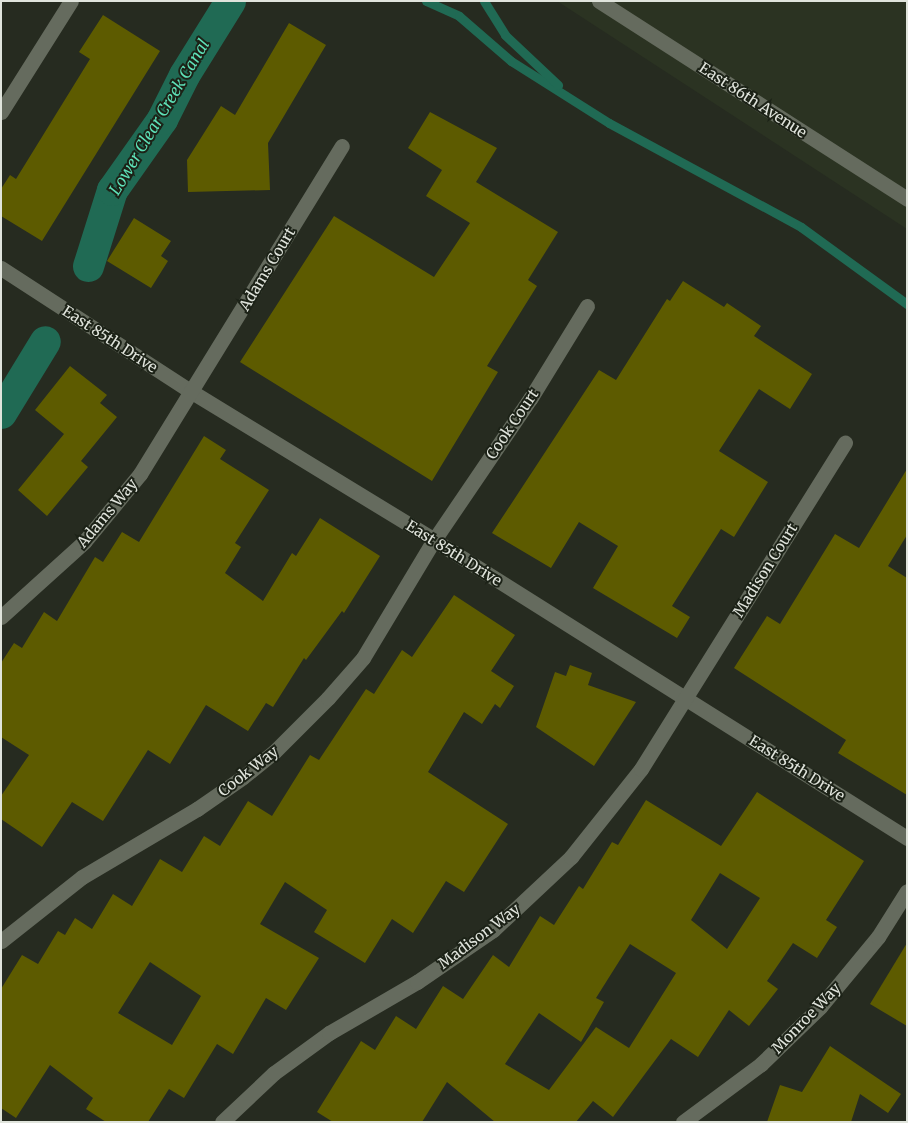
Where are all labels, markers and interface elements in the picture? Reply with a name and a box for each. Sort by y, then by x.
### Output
water label: Lower Clear Creek Canal [105,36,213,198]
street label: East 86th Avenue [696,59,810,141]
street label: Adams Court [235,224,299,314]
street label: East 85th Drive [59,302,161,376]
street label: Cook Court [482,386,542,462]
street label: Adams Way [73,475,141,551]
street label: East 85th Drive [403,516,505,590]
street label: Madison Court [729,520,801,620]
street label: East 85th Drive [746,731,848,805]
street label: Cook Way [214,742,282,800]
street label: Madison Way [435,900,523,972]
street label: Monroe Way [768,979,844,1057]

